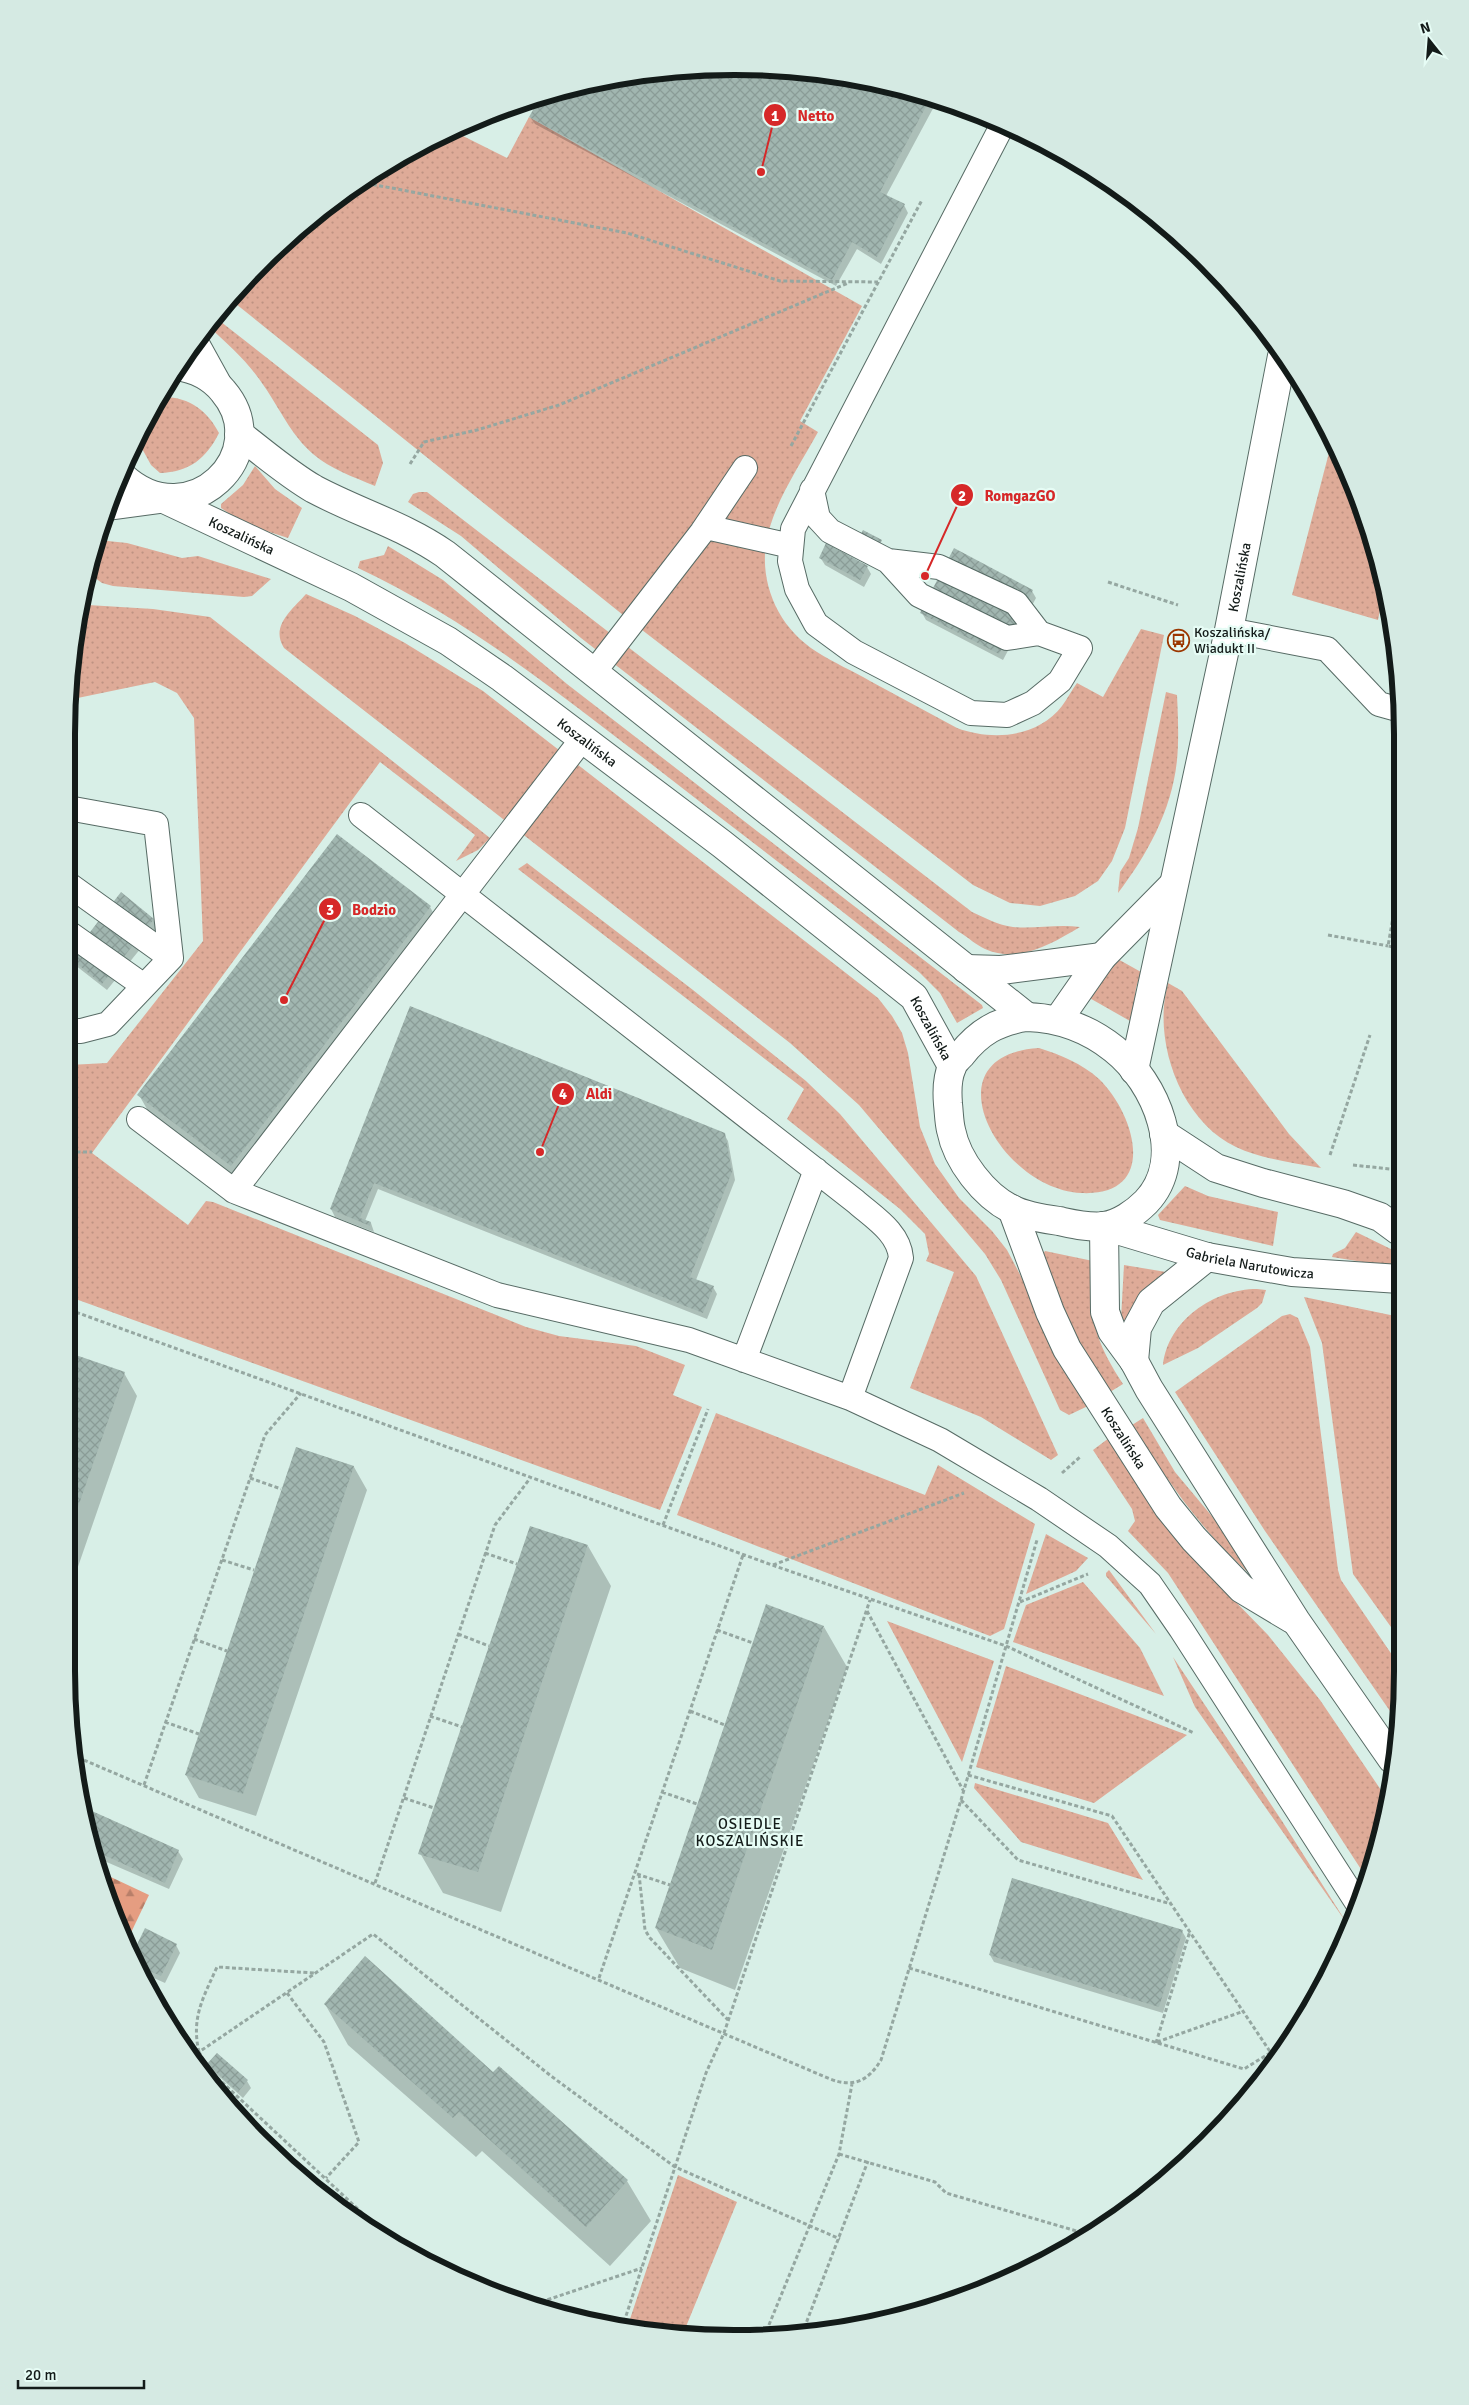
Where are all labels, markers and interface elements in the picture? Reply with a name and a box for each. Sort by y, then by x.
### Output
north arrow [1404,15,1454,65]
text: N [1418,18,1432,38]
callout: Netto [762,100,844,130]
text: 1 [771,107,779,125]
text: Netto [798,107,835,125]
callout: RomgazGO [950,480,1066,510]
text: 2 [958,487,966,505]
text: RomgazGO [984,487,1056,505]
street label: Koszalińska [206,513,277,558]
street label: Koszalińska [1224,541,1254,613]
place label: Koszalińska/ Wiadukt II [1194,624,1271,657]
bus stop icon: Koszalińska/ Wiadukt II [1166,628,1190,652]
street label: Koszalińska [554,714,620,770]
callout: Bodzio [317,894,406,924]
text: 3 [326,901,334,919]
text: Bodzio [352,901,396,919]
street label: Koszalińska [907,993,956,1063]
callout: Aldi [551,1079,622,1109]
text: 4 [559,1085,567,1103]
text: Aldi [586,1085,612,1103]
street label: Gabriela Narutowicza [1184,1243,1314,1282]
street label: Koszalińska [1098,1404,1150,1472]
district label: OSIEDLE KOSZALIŃSKIE [696,1815,804,1850]
scale bar [18,2358,144,2390]
text: 20 m [25,2366,56,2384]

